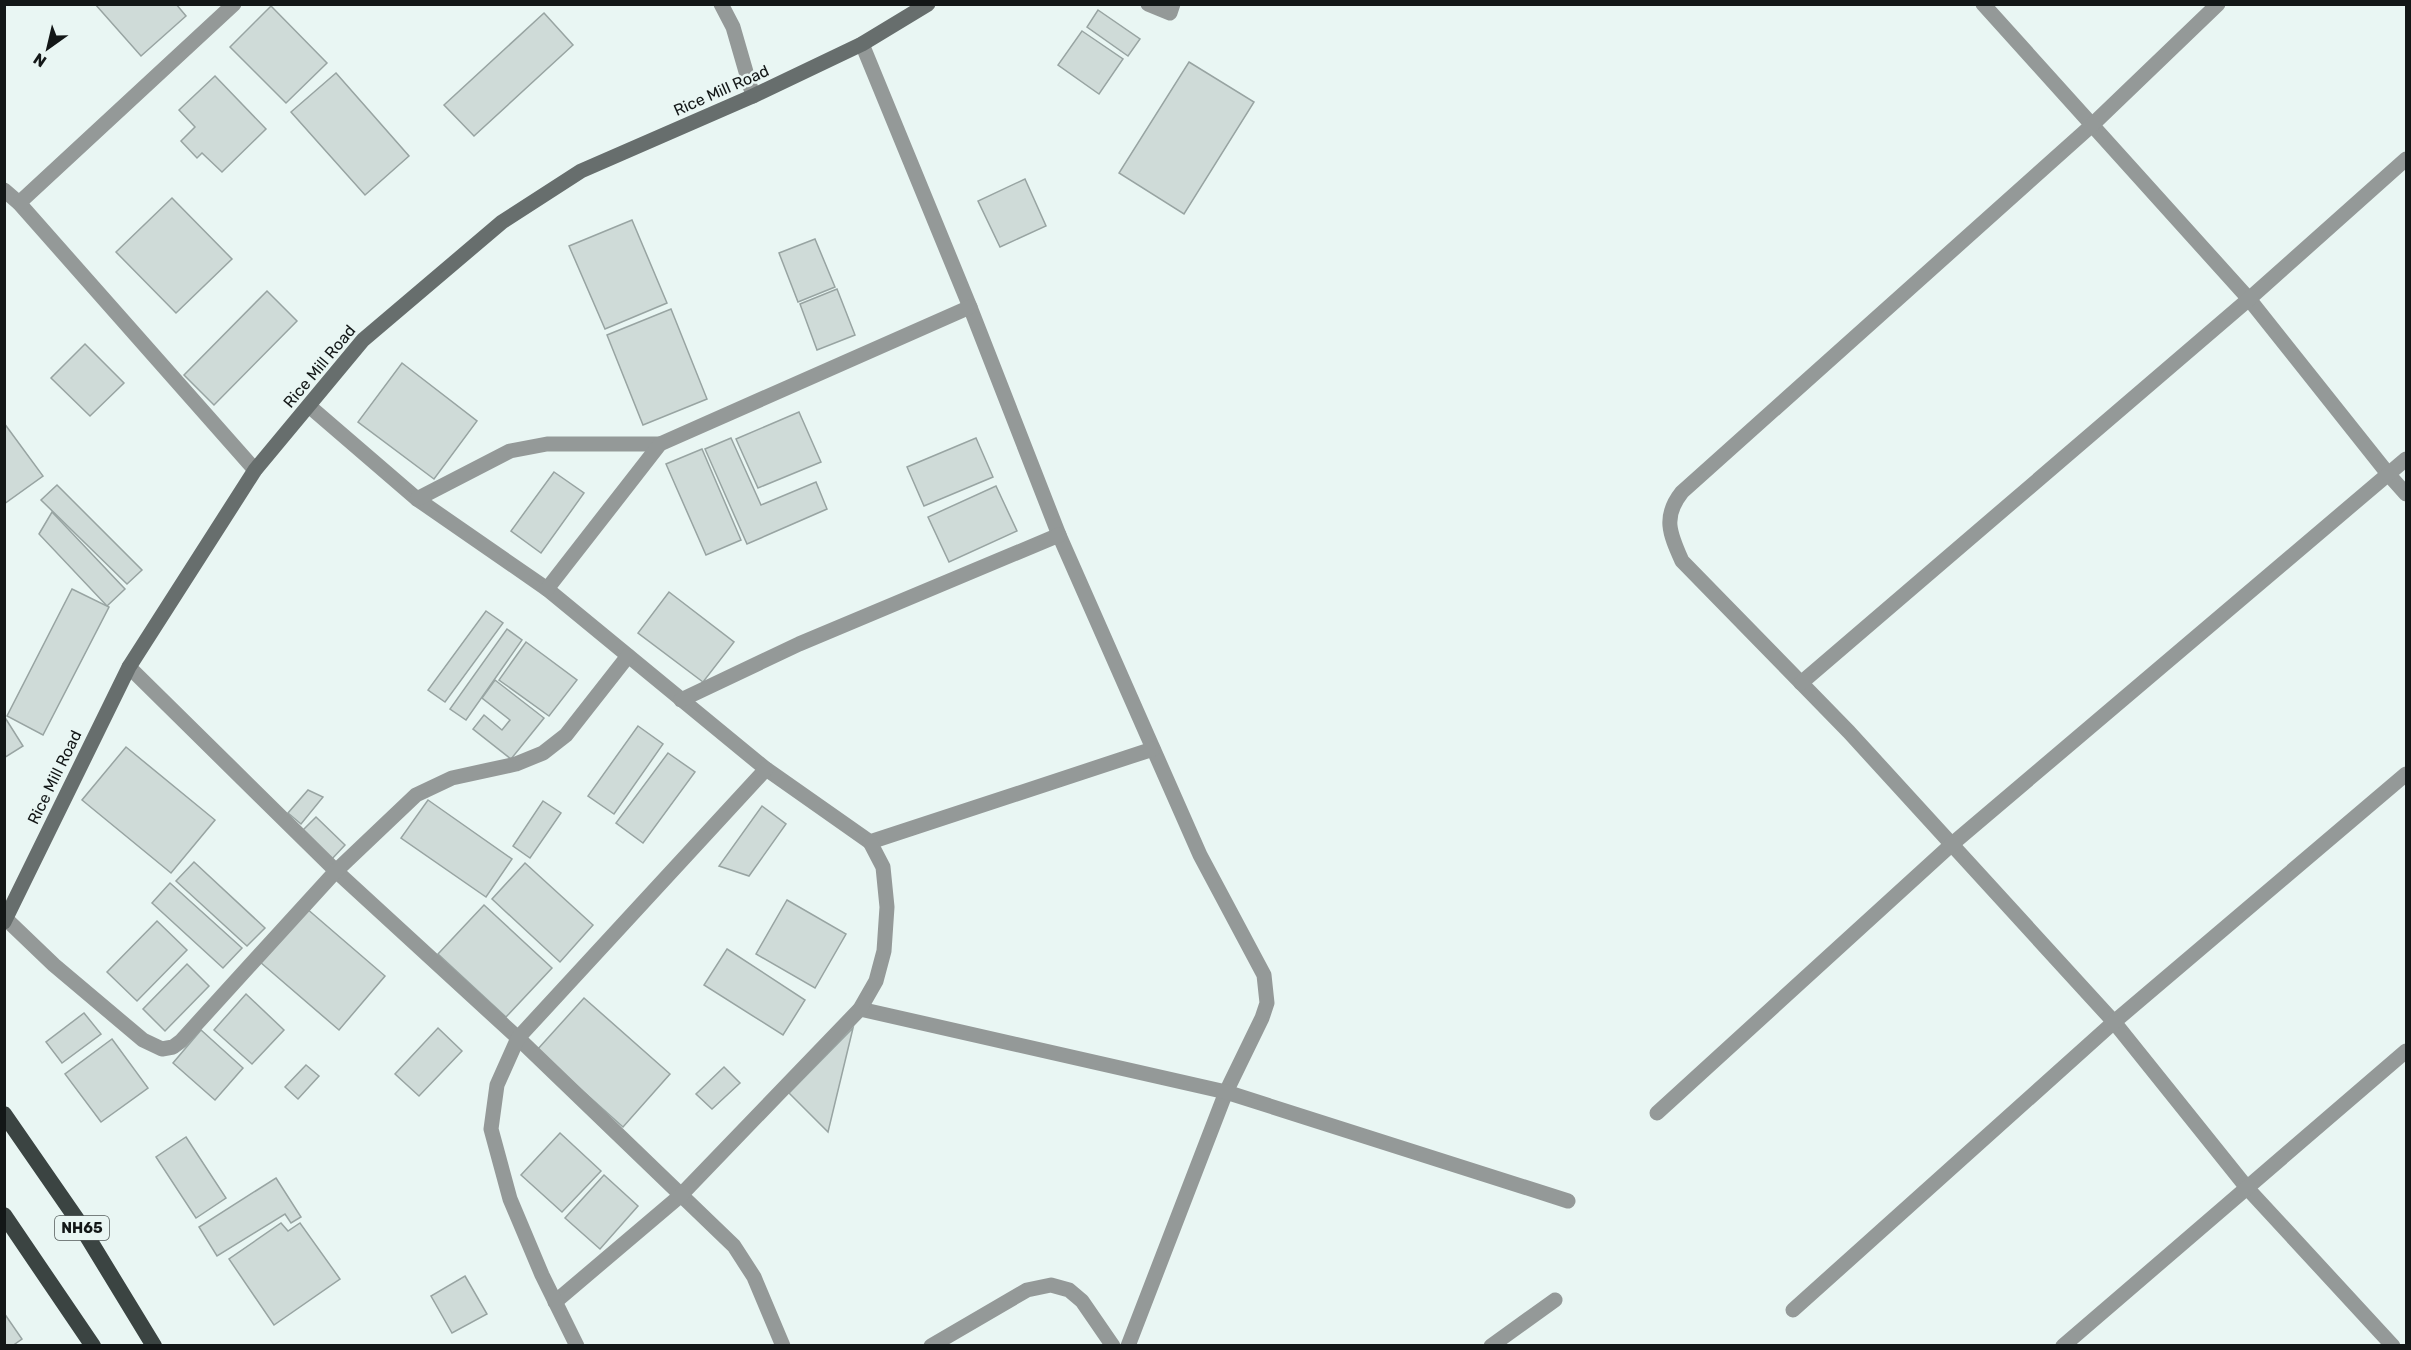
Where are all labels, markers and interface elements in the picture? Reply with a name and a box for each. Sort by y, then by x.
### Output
north arrow [18,18,78,78]
text: N [30,49,50,71]
street label: Rice Mill Road [671,61,772,120]
street label: Rice Mill Road [279,321,360,412]
street label: Rice Mill Road [23,727,85,827]
road number: NH65 [55,1216,109,1240]

